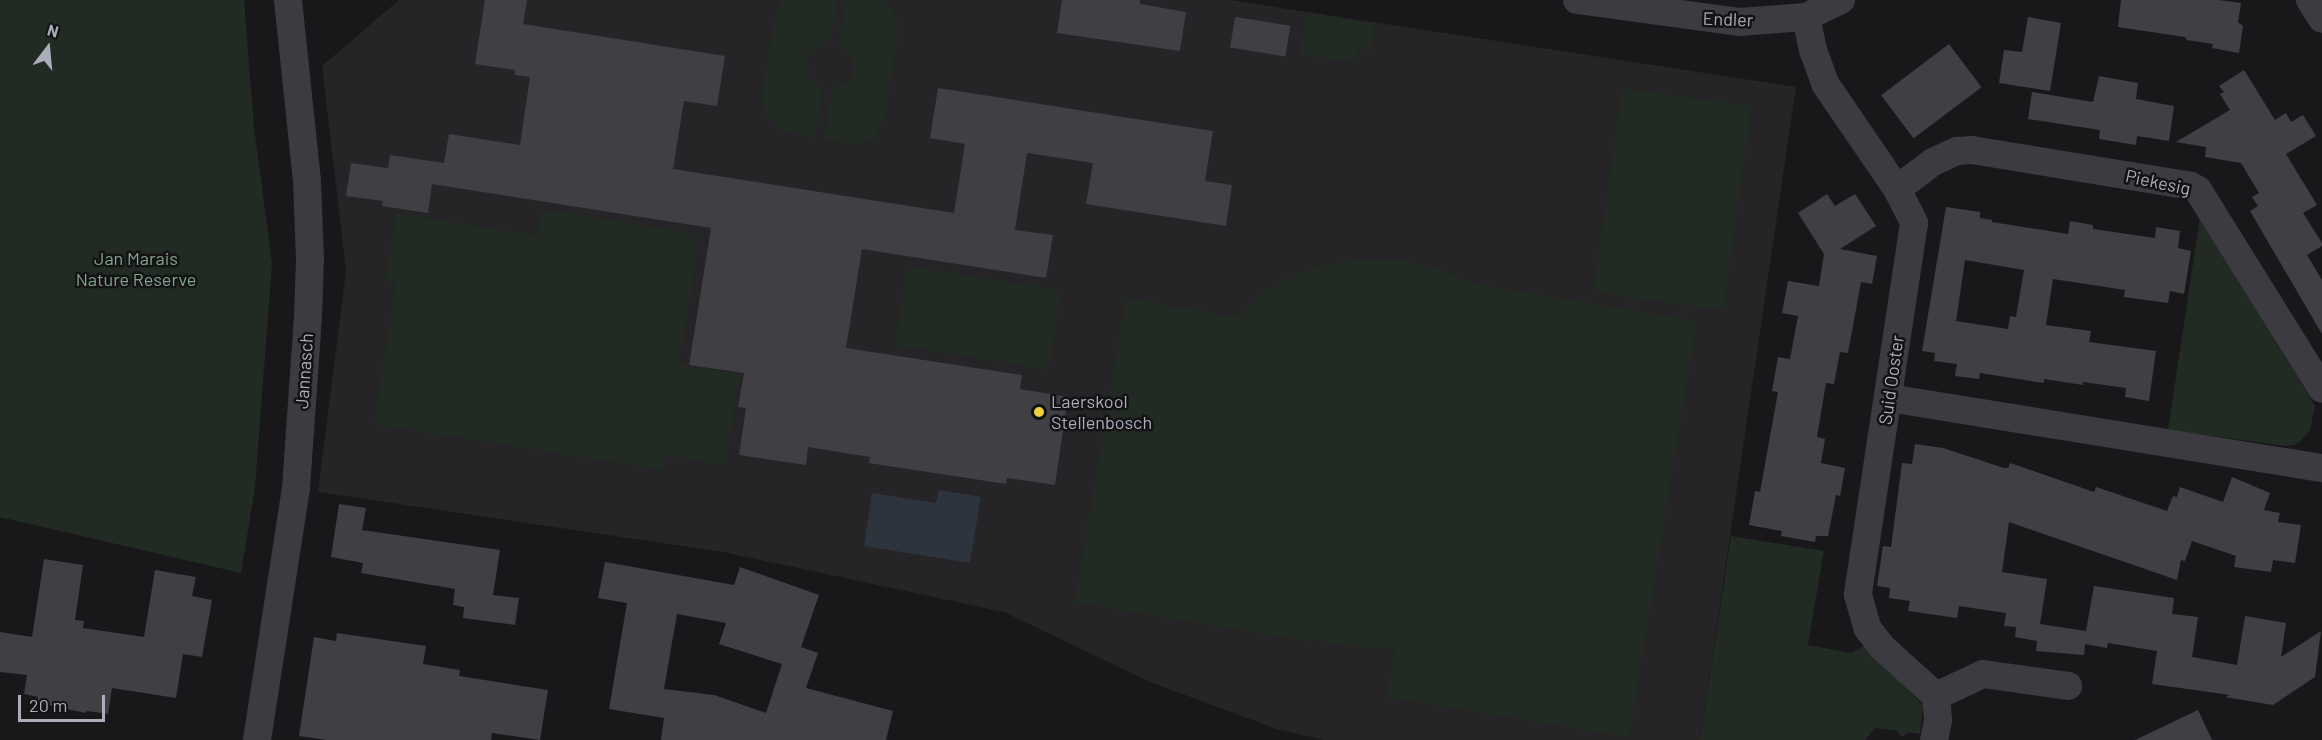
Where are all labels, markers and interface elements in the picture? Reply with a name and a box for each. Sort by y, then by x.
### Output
street label: Endler [1702,7,1754,31]
north arrow [18,18,78,78]
text: N [45,20,61,41]
street label: Piekesig [2124,165,2192,199]
park label: Jan Marais Nature Reserve [76,248,196,290]
street label: Jannasch [291,332,317,410]
street label: Suid Ooster [1874,334,1908,426]
place label: Laerskool Stellenbosch [1051,391,1152,434]
marker: Laerskool Stellenbosch [1032,405,1046,419]
scale bar [21,683,108,721]
text: 20 m [29,694,67,716]

